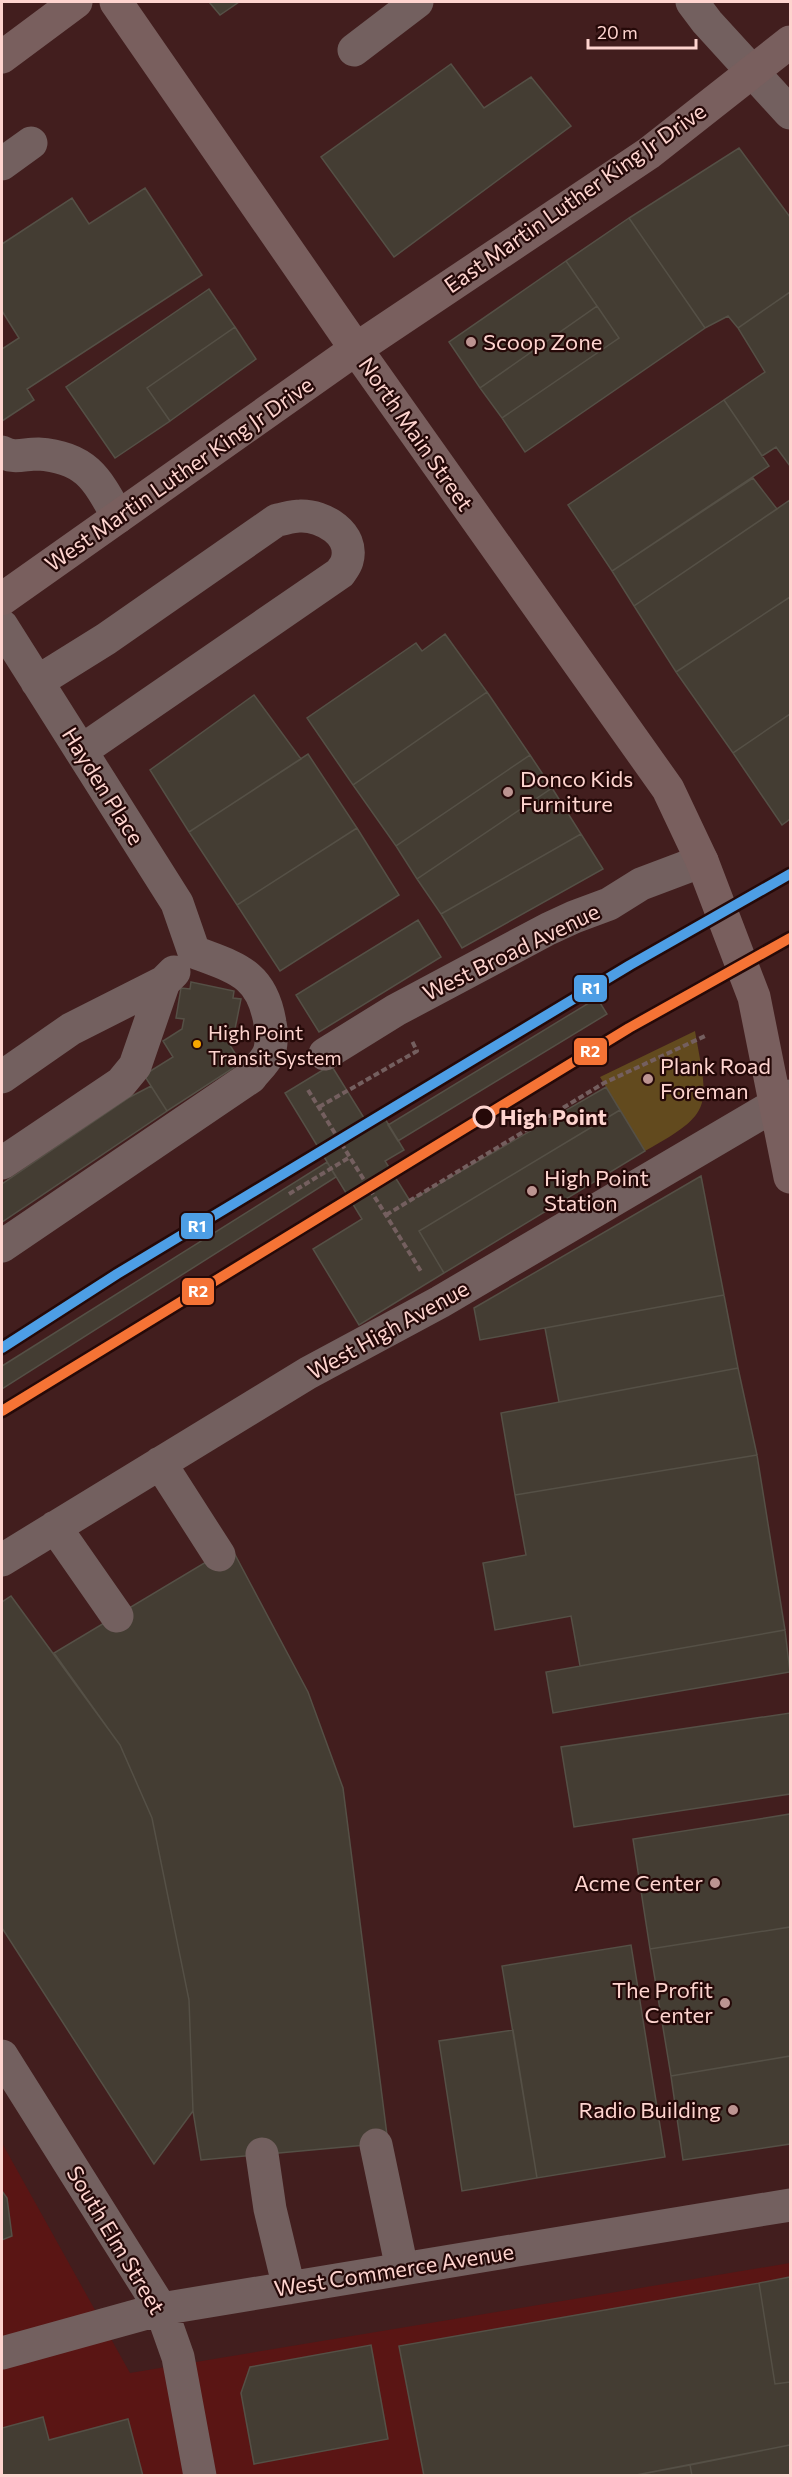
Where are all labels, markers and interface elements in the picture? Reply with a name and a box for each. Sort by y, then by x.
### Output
scale bar [588,12,696,50]
text: 20 m [597,21,638,43]
street label: East Martin Luther King Jr Drive [439,97,711,298]
place label: Scoop Zone [483,328,602,355]
marker: Scoop Zone [464,335,478,349]
street label: North Main Street [353,352,479,516]
street label: West Martin Luther King Jr Drive [39,370,318,577]
street label: Hayden Place [57,722,150,849]
place label: Donco Kids Furniture [520,765,633,817]
marker: Donco Kids Furniture [501,785,515,799]
street label: West Broad Avenue [418,897,604,1006]
line badge: R1 [573,974,608,1003]
text: R1 [582,978,600,997]
place label: High Point Transit System [208,1020,342,1069]
line badge: R2 [573,1037,608,1066]
marker: High Point Transit System [191,1038,203,1050]
text: R2 [580,1041,600,1060]
place label: Plank Road Foreman [660,1052,771,1104]
marker: Plank Road Foreman [641,1072,655,1086]
place label: High Point [500,1103,607,1130]
marker: High Point [473,1106,495,1128]
place label: High Point Station [544,1164,649,1216]
marker: High Point Station [525,1184,539,1198]
line badge: R1 [180,1212,214,1240]
text: R1 [188,1216,206,1235]
street label: West High Avenue [303,1274,473,1385]
line badge: R2 [181,1277,215,1306]
text: R2 [188,1281,208,1300]
place label: Acme Center [574,1869,703,1896]
marker: Acme Center [708,1876,722,1890]
place label: The Profit Center [612,1976,713,2028]
marker: The Profit Center [718,1996,732,2010]
place label: Radio Building [578,2096,721,2123]
marker: Radio Building [726,2103,740,2117]
street label: South Elm Street [61,2161,171,2319]
street label: West Commerce Avenue [272,2237,516,2302]

